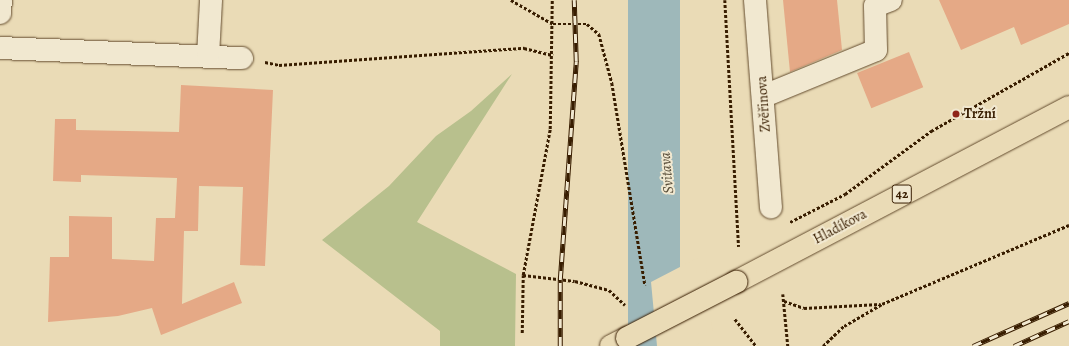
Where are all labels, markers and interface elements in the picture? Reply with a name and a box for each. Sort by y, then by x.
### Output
street label: Zvěřinova [754,75,774,133]
place label: Tržní [964,106,996,122]
marker: Tržní [951,109,961,119]
water label: Svitava [656,151,678,195]
road number: 42 [891,183,913,205]
street label: Hladíkova [810,206,870,248]

